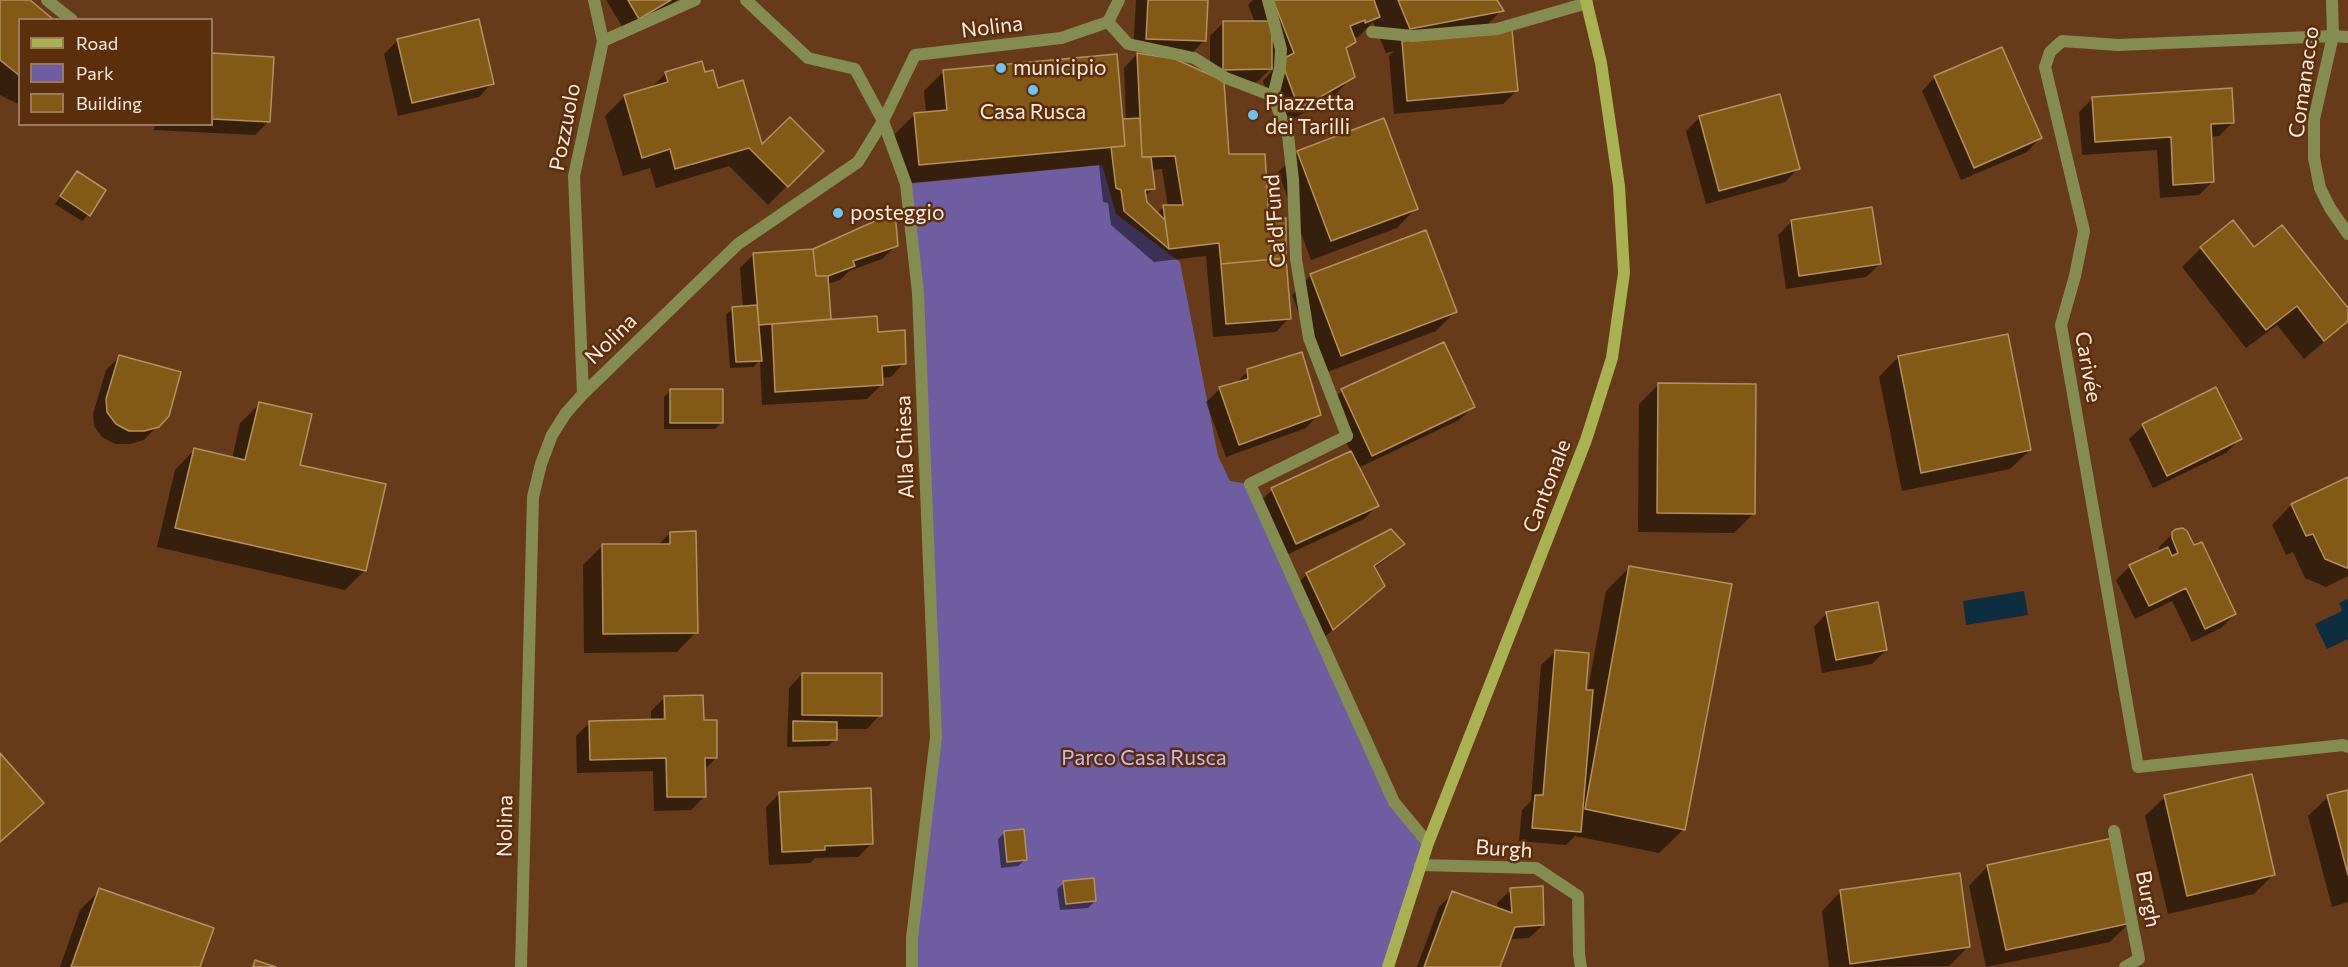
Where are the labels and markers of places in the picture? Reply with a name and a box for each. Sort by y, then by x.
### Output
place label: municipio [1013,55,1107,81]
marker: municipio [994,61,1008,75]
marker: Casa Rusca [1026,83,1040,97]
place label: Piazzetta dei Tarilli [1265,90,1355,140]
place label: Casa Rusca [980,99,1086,125]
marker: Piazzetta dei Tarilli [1246,108,1260,122]
place label: posteggio [850,200,944,226]
marker: posteggio [831,206,845,220]

